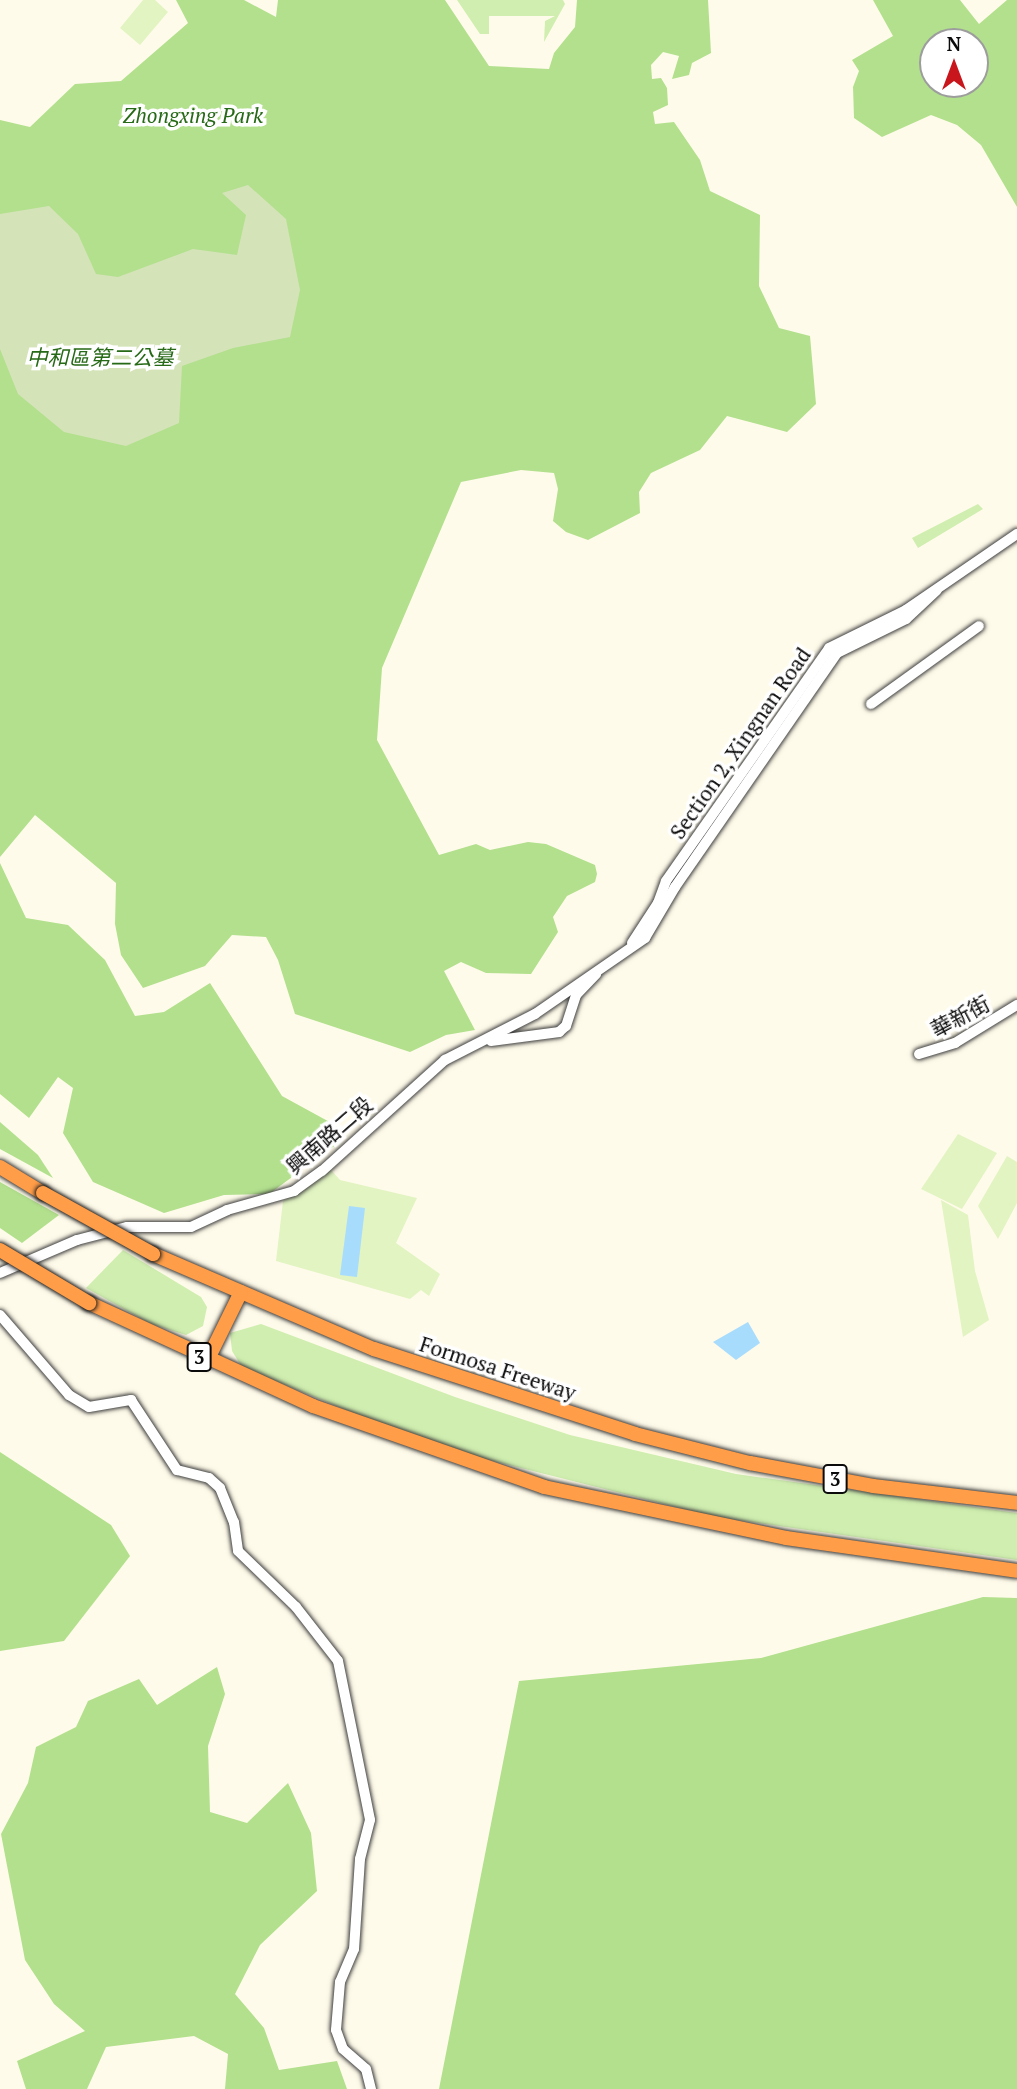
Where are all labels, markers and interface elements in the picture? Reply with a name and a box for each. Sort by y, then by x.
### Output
north arrow [919,28,989,98]
text: N [947,31,961,56]
park label: Zhongxing Park [123,102,263,128]
park label: 中和區第二公墓 [27,344,173,370]
street label: Section 2, Xingnan Road [664,642,816,844]
street label: 華新街 [926,990,994,1042]
street label: 興南路二段 [281,1091,377,1179]
street label: Formosa Freeway [417,1331,579,1405]
road number: 3 [185,1342,213,1372]
road number: 3 [821,1464,849,1494]

